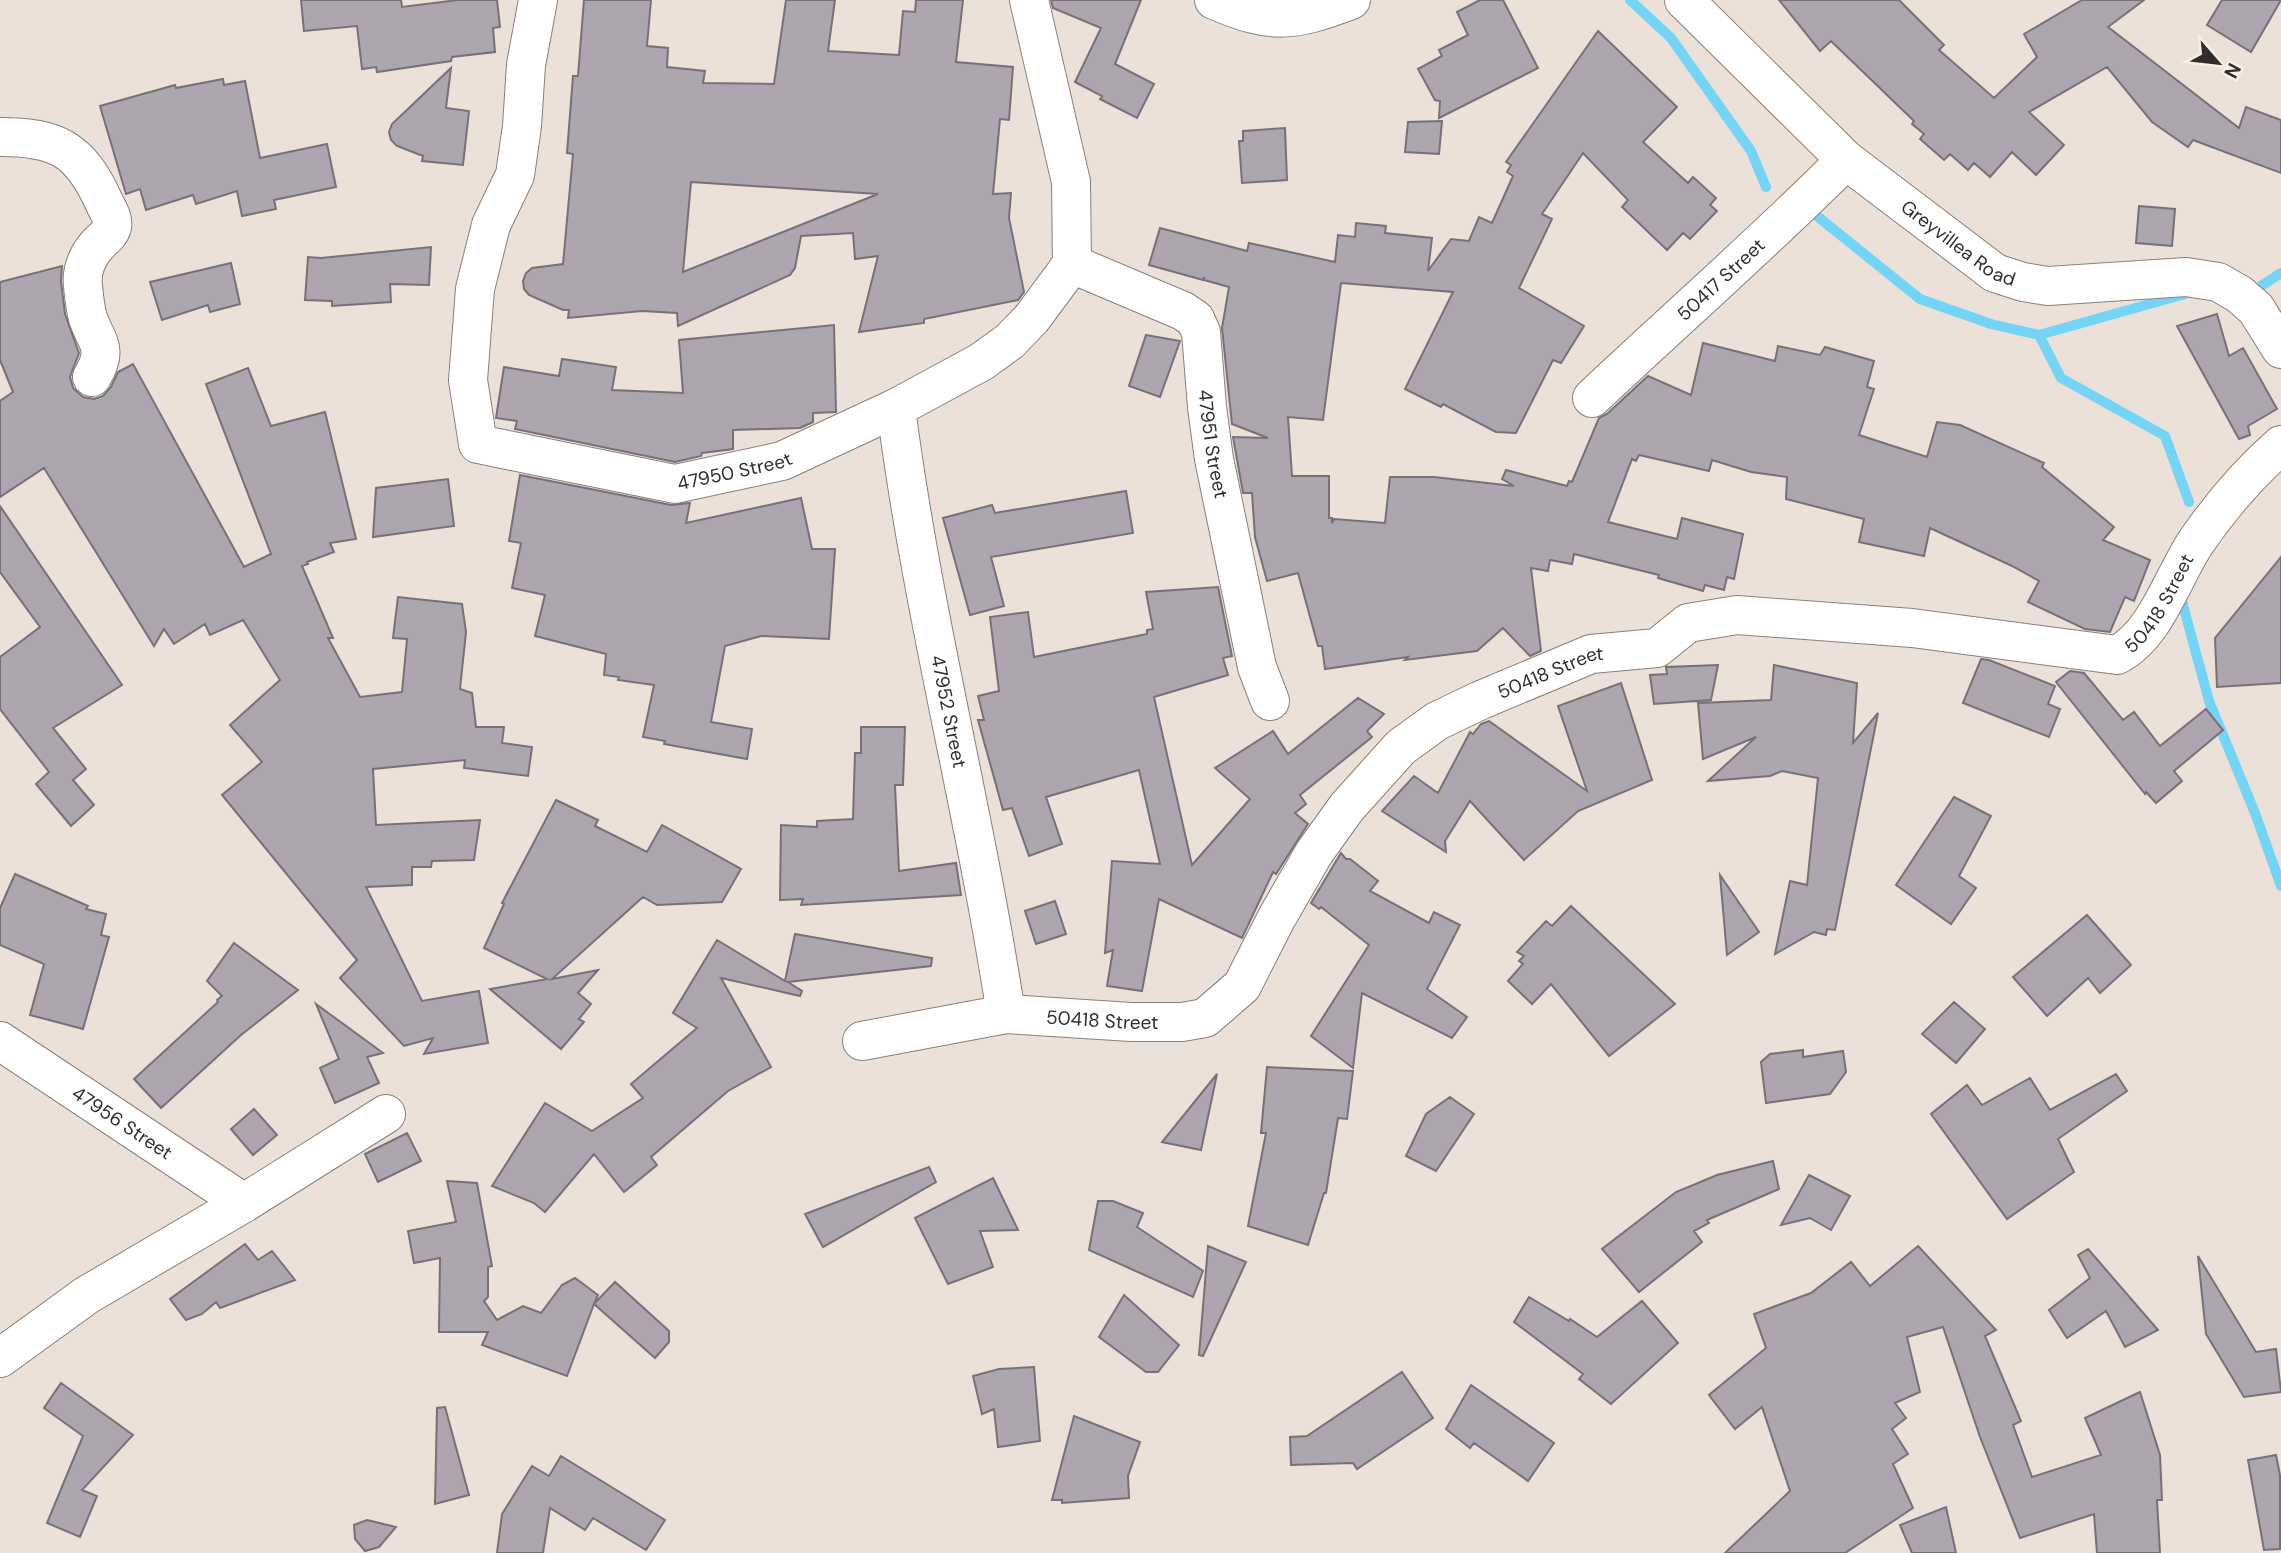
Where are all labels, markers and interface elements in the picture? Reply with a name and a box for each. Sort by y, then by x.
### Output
north arrow [2183,28,2253,98]
text: N [2218,59,2247,83]
street label: Greyvillea Road [1896,194,2019,291]
street label: 50417 Street [1671,232,1770,326]
street label: 47951 Street [1193,389,1234,501]
street label: 47950 Street [675,446,796,496]
street label: 50418 Street [2119,549,2199,658]
street label: 50418 Street [1494,640,1604,704]
street label: 47952 Street [926,653,973,770]
street label: 50418 Street [1045,1004,1159,1035]
street label: 47956 Street [67,1080,178,1165]

